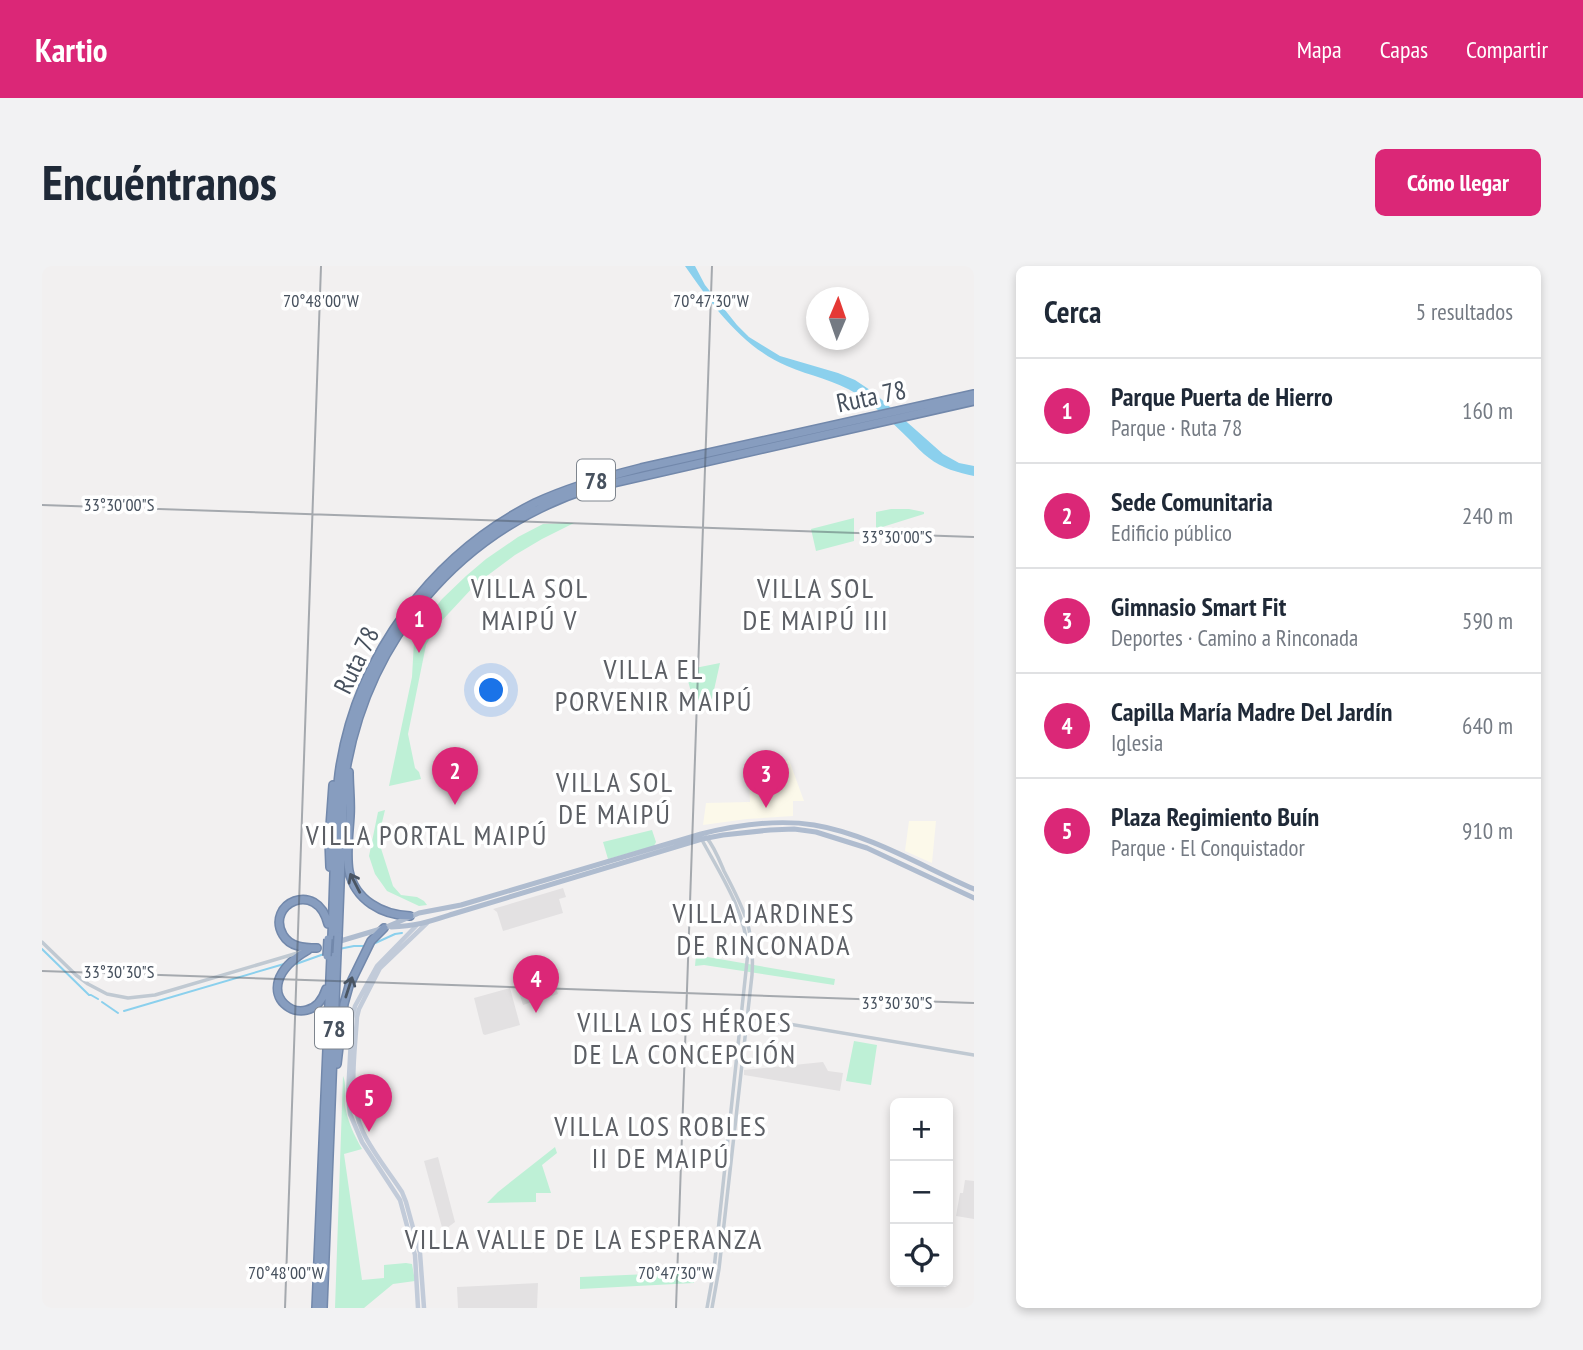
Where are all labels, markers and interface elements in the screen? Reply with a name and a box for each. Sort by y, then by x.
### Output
text: Kartio [35,28,108,71]
text: Mapa [1297,34,1342,65]
text: Capas [1380,34,1428,65]
text: Compartir [1466,34,1548,65]
button: Cómo llegar [1375,149,1541,216]
text: Encuéntranos [42,150,277,214]
north arrow [806,287,869,350]
text: 70°48'00"W [283,289,359,312]
text: 70°47'30"W [673,289,749,312]
text: Cerca [1044,292,1101,331]
text: 5 resultados [1416,297,1513,326]
street label: Ruta 78 [833,373,909,419]
text: Parque Puerta de Hierro [1111,380,1333,413]
text: 1 [1062,396,1073,425]
text: 160 m [1462,396,1513,425]
text: Parque · Ruta 78 [1111,413,1242,442]
road number: 78 [577,460,615,500]
text: Sede Comunitaria [1111,485,1273,518]
text: 33°30'00"S [84,493,155,516]
text: 2 [1062,501,1073,530]
text: 240 m [1462,501,1513,530]
text: Edificio público [1111,518,1232,547]
text: 33°30'00"S [862,525,933,548]
district label: VILLA SOL MAIPÚ V [470,569,589,638]
district label: VILLA SOL DE MAIPÚ III [743,569,889,638]
text: Gimnasio Smart Fit [1111,590,1286,623]
pin: 1 [396,595,442,653]
text: 3 [1062,606,1073,635]
text: 590 m [1462,606,1513,635]
street label: Ruta 78 [326,621,386,699]
text: Deportes · Camino a Rinconada [1111,623,1358,652]
district label: VILLA EL PORVENIR MAIPÚ [555,650,753,719]
your location [474,673,508,707]
text: Capilla María Madre Del Jardín [1111,695,1392,728]
text: 4 [1062,711,1073,740]
text: 640 m [1462,711,1513,740]
text: Iglesia [1111,728,1163,757]
pin: 2 [432,747,478,805]
pin: 3 [743,750,789,808]
district label: VILLA SOL DE MAIPÚ [555,763,674,832]
text: Plaza Regimiento Buín [1111,800,1319,833]
district label: VILLA PORTAL MAIPÚ [305,816,548,853]
text: 5 [1062,816,1073,845]
text: 910 m [1462,816,1513,845]
text: Parque · El Conquistador [1111,833,1305,862]
one-way arrow [348,874,362,894]
district label: VILLA JARDINES DE RINCONADA [672,894,855,963]
pin: 4 [513,955,559,1013]
text: 33°30'30"S [84,960,155,983]
one-way arrow [344,977,356,999]
text: 33°30'30"S [862,991,933,1014]
district label: VILLA LOS HÉROES DE LA CONCEPCIÓN [573,1003,797,1072]
road number: 78 [315,1008,353,1048]
pin: 5 [346,1074,392,1132]
map controls [890,1098,953,1287]
button: + [890,1098,953,1161]
district label: VILLA LOS ROBLES II DE MAIPÚ [553,1107,768,1176]
button: − [890,1161,953,1224]
district label: VILLA VALLE DE LA ESPERANZA [404,1220,763,1257]
button: locate [890,1224,953,1287]
text: 70°48'00"W [248,1261,324,1284]
text: 70°47'30"W [638,1261,714,1284]

